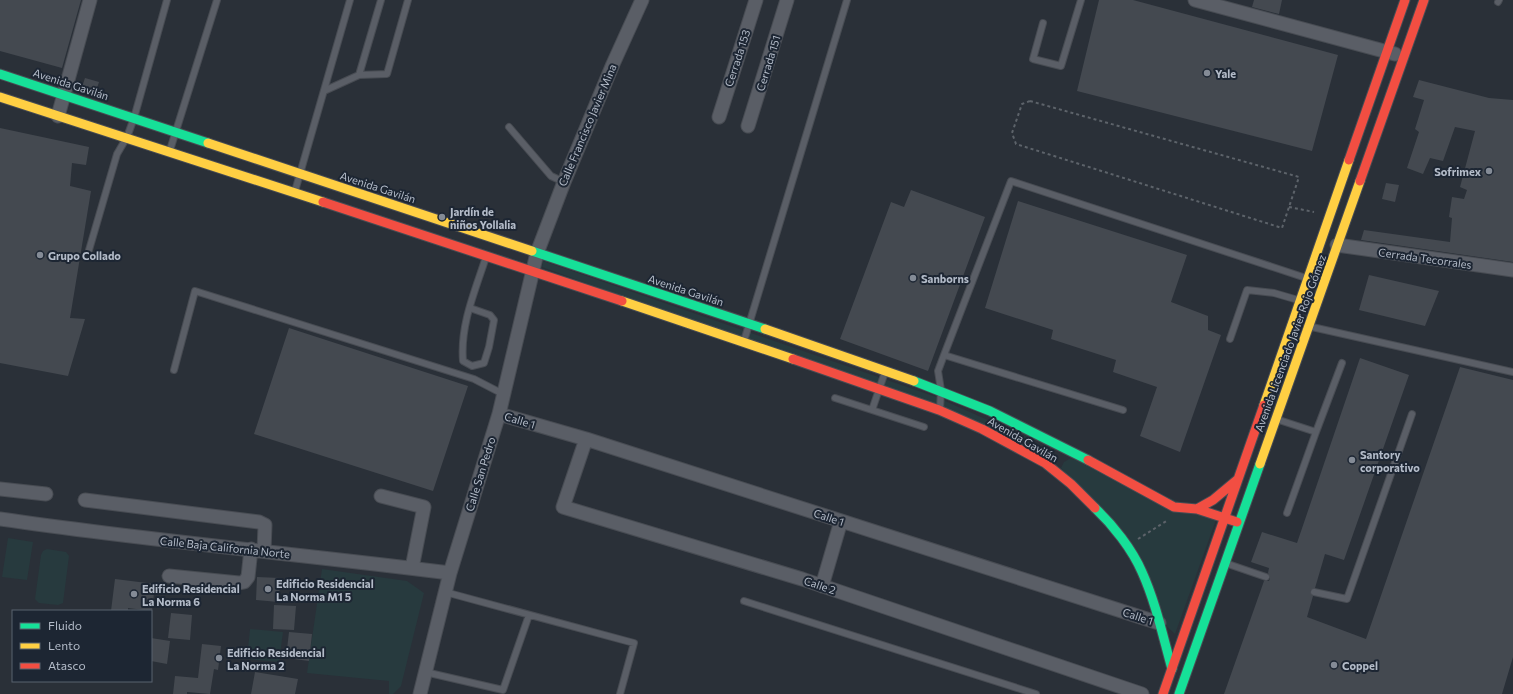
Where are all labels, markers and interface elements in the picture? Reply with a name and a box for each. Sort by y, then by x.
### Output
street label: Cerrada 153 [722,28,752,88]
street label: Cerrada 151 [753,34,783,92]
street label: Calle Francisco Javier Mina [555,62,620,189]
street label: Avenida Gavilán [32,66,110,102]
place label: Yale [1215,67,1236,80]
marker: Yale [1202,68,1212,78]
place label: Sofrimex [1434,165,1482,178]
marker: Sofrimex [1484,166,1494,176]
street label: Avenida Gavilán [339,169,417,205]
place label: Jardín de niños Yollalia [450,205,516,231]
marker: Jardín de niños Yollalia [437,212,447,222]
street label: Cerrada Tecorrales [1378,245,1472,271]
place label: Grupo Collado [48,249,121,262]
marker: Grupo Collado [35,250,45,260]
street label: Avenida Licenciado Javier Rojo Gómez [1252,252,1329,434]
street label: Avenida Gavilán [647,272,725,308]
place label: Sanborns [921,272,969,285]
marker: Sanborns [908,273,918,283]
street label: Calle 1 [503,409,537,431]
street label: Avenida Gavilán [986,414,1060,464]
street label: Calle San Pedro [463,435,498,513]
place label: Santory corporativo [1360,448,1420,474]
marker: Santory corporativo [1347,455,1357,465]
street label: Calle 1 [812,506,846,528]
street label: Calle Baja California Norte [159,534,291,560]
street label: Calle 2 [802,574,838,596]
place label: Edificio Residencial La Norma M1 5 [276,577,374,603]
place label: Edificio Residencial La Norma 6 [142,582,240,608]
marker: Edificio Residencial La Norma M1 5 [263,584,273,594]
marker: Edificio Residencial La Norma 6 [129,589,139,599]
street label: Calle 1 [1121,605,1155,627]
legend [12,610,152,682]
text: Fluido [48,618,82,632]
text: Lento [48,638,80,652]
place label: Edificio Residencial La Norma 2 [227,646,325,672]
marker: Edificio Residencial La Norma 2 [214,653,224,663]
text: Atasco [48,658,86,672]
place label: Coppel [1342,659,1378,672]
marker: Coppel [1329,660,1339,670]

